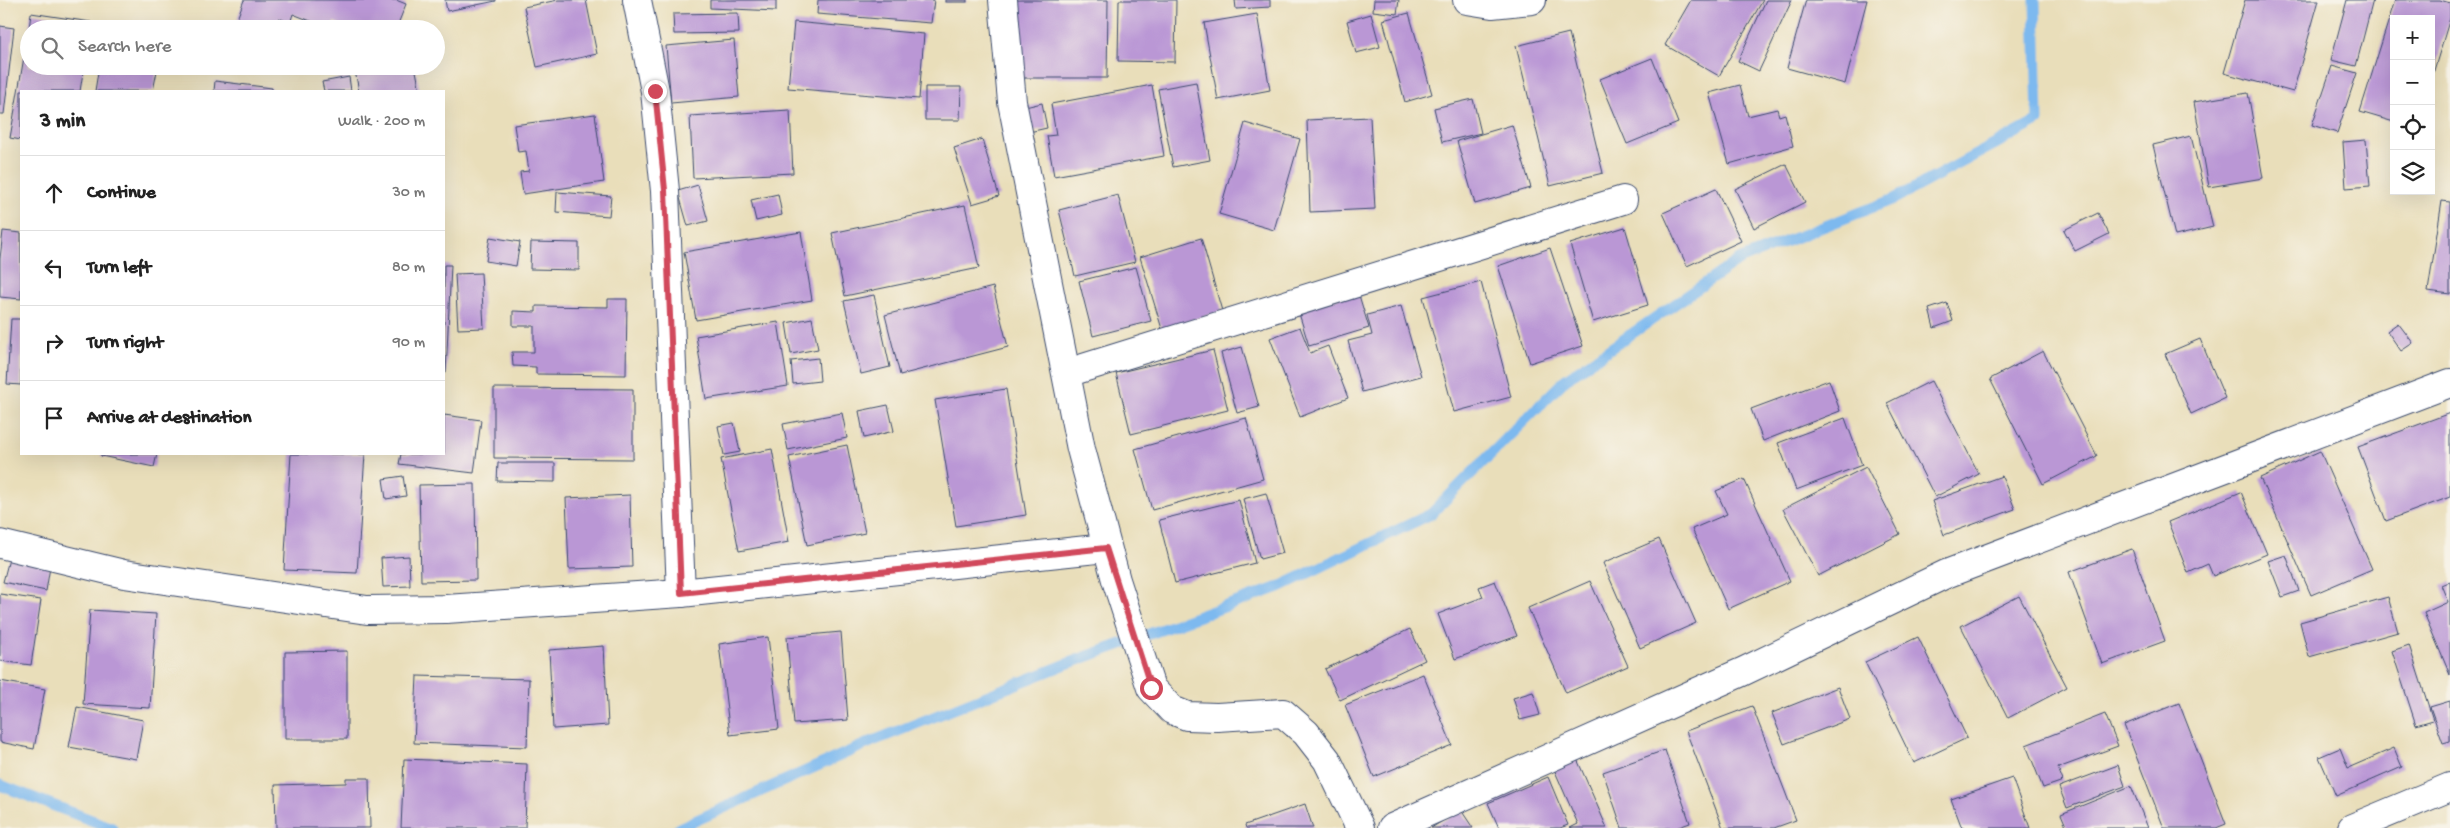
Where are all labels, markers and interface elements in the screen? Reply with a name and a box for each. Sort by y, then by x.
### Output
map controls [2390,15,2435,195]
button: + [2390,15,2435,60]
search box [20,20,445,75]
icon: search [38,34,66,62]
text: Search here [78,36,172,59]
button: − [2390,60,2435,105]
route end [644,80,667,103]
button: locate [2390,105,2435,150]
text: 3 min [40,110,85,135]
text: Walk · 200 m [338,113,425,132]
button: layers [2390,150,2435,195]
icon: ahead [40,179,68,207]
text: Continue [87,182,156,205]
text: 30 m [392,184,425,203]
icon: left [40,254,68,282]
text: Turn left [87,257,151,280]
text: 80 m [392,259,425,278]
icon: right [40,329,68,357]
text: Turn right [87,332,163,355]
text: 90 m [393,334,425,353]
icon: arrive [40,404,68,432]
text: Arrive at destination [87,407,251,430]
route start [1140,677,1163,700]

